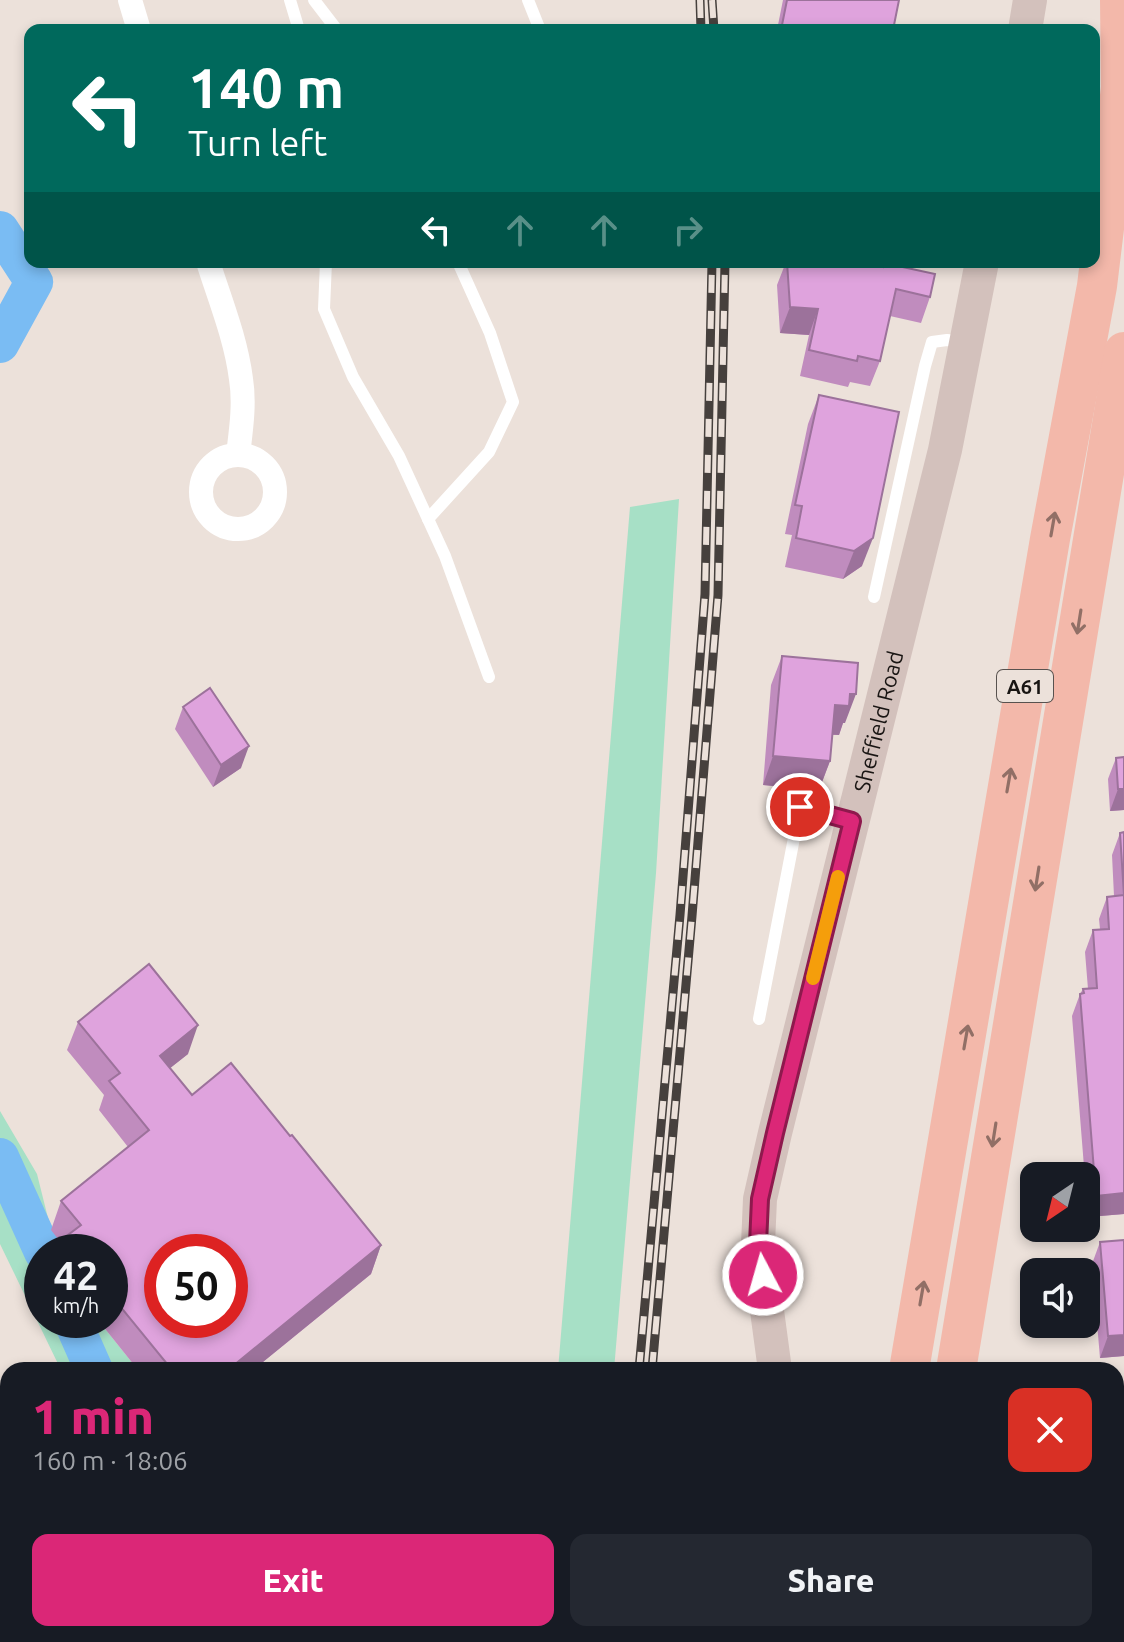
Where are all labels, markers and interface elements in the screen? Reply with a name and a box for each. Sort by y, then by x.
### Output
icon: left [56,56,160,160]
text: 140 m [188,56,344,119]
text: Turn left [188,122,327,163]
icon: left [414,208,458,252]
icon: ahead [498,208,542,252]
icon: ahead [582,208,626,252]
icon: right [666,208,710,252]
one-way arrow [1046,512,1061,537]
one-way arrow [1071,609,1086,634]
street label: Sheffield Road [848,648,907,795]
road number: A61 [997,670,1053,702]
one-way arrow [1003,768,1018,794]
pin [766,773,834,841]
icon: arrive [778,785,822,829]
one-way arrow [1028,865,1043,891]
one-way arrow [959,1025,974,1050]
one-way arrow [986,1122,1001,1147]
north arrow [1020,1162,1100,1242]
map controls [1020,1162,1100,1338]
position arrow [721,1233,805,1317]
speed limit sign: 50 [144,1234,248,1338]
text: 42 [53,1253,99,1298]
button: sound [1020,1258,1100,1338]
one-way arrow [916,1281,931,1306]
text: km/h [53,1294,99,1317]
button: close [1008,1388,1092,1472]
text: 1 min [32,1389,154,1443]
text: 160 m · 18:06 [32,1446,188,1475]
button: Exit [32,1534,554,1626]
button: Share [570,1534,1092,1626]

